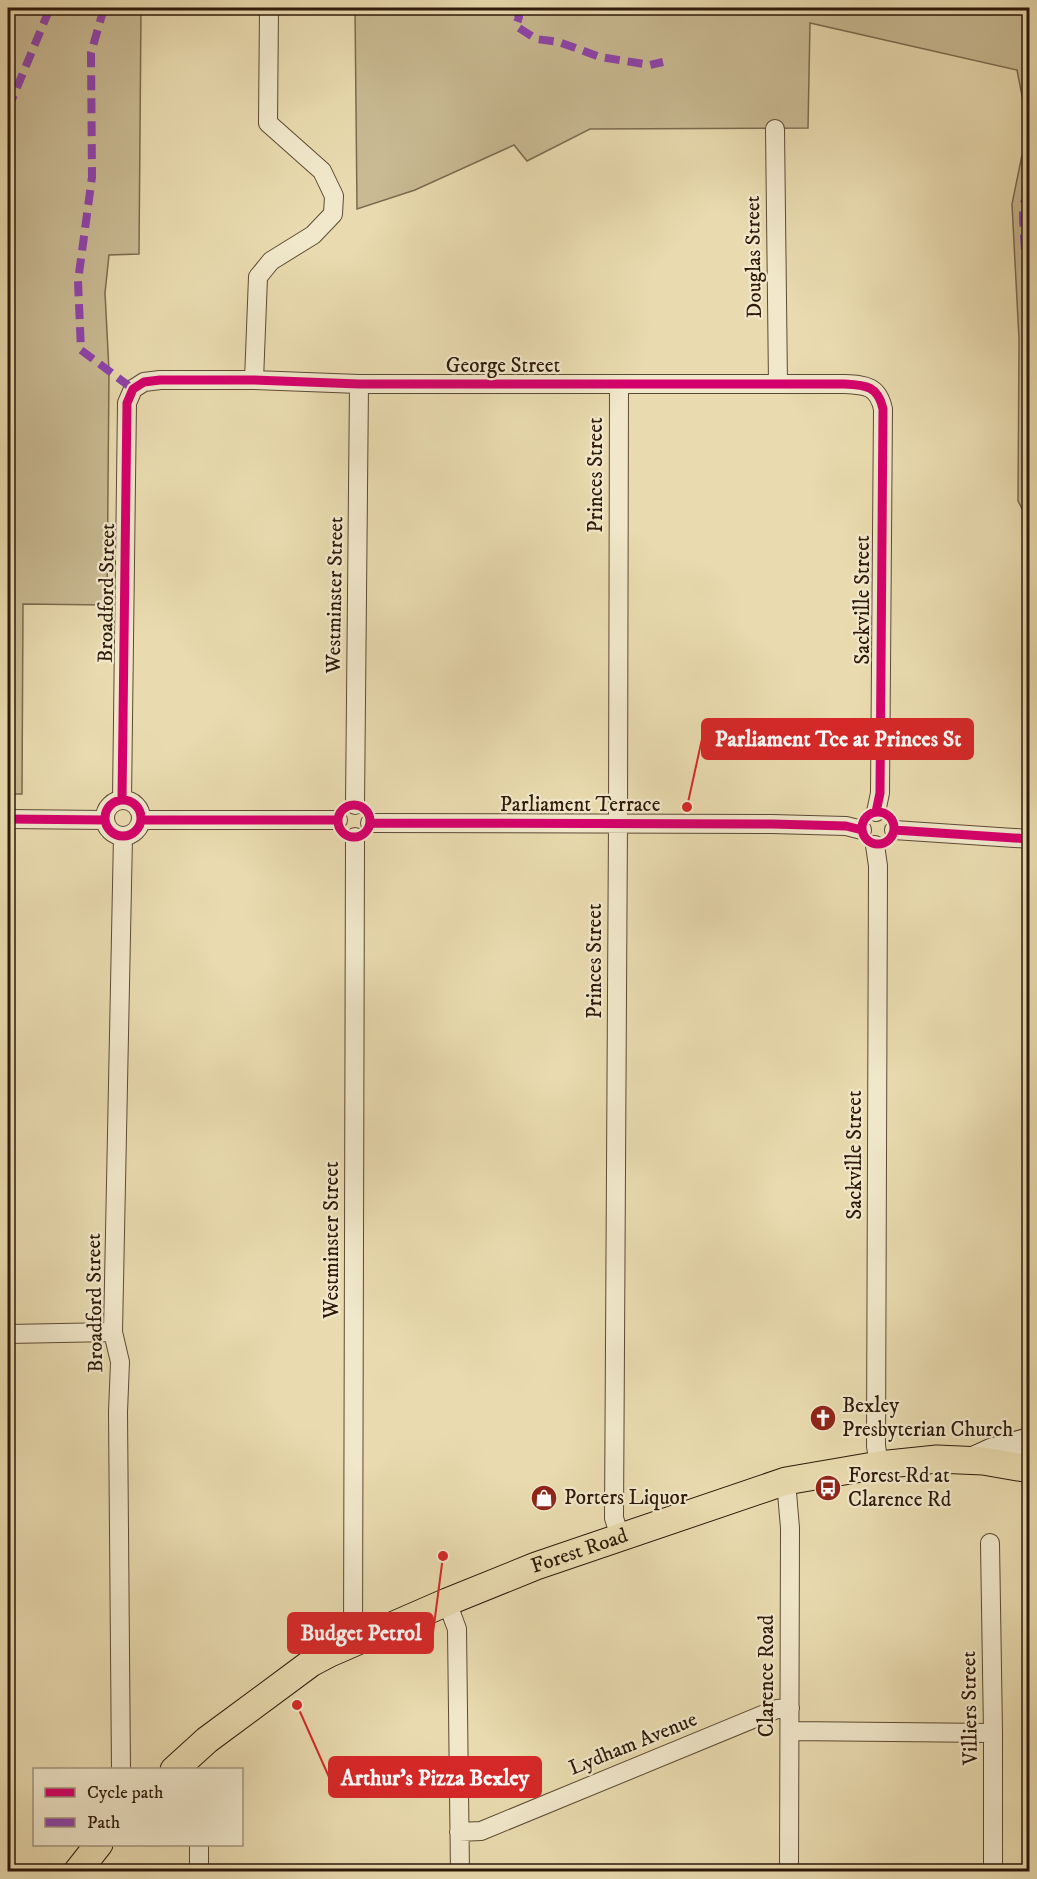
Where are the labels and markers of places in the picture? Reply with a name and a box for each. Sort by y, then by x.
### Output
callout: Parliament Tce at Princes St [702,719,973,759]
place label: Bexley Presbyterian Church [842,1393,1013,1443]
church icon: Bexley Presbyterian Church [808,1403,838,1433]
place label: Forest Rd at Clarence Rd [848,1463,952,1513]
bus stop icon: Forest Rd at Clarence Rd [813,1473,843,1503]
shop icon: Porters Liquor [529,1483,559,1513]
place label: Porters Liquor [564,1485,688,1511]
callout: Budget Petrol [288,1613,433,1653]
callout: Arthur's Pizza Bexley [329,1757,541,1797]

